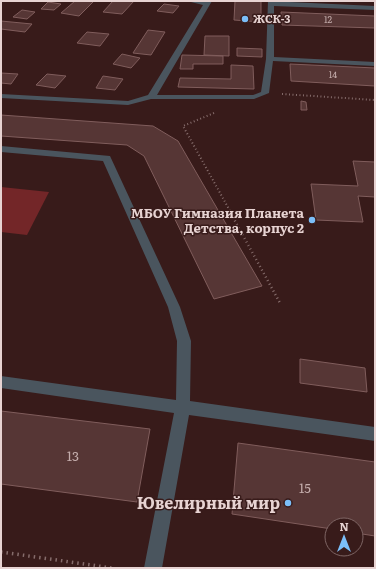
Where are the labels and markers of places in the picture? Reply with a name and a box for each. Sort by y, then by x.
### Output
place label: ЖСК-3 [253,10,290,26]
marker: ЖСК-3 [240,14,250,24]
place label: МБОУ Гимназия Планета Детства, корпус 2 [131,203,304,237]
marker: МБОУ Гимназия Планета Детства, корпус 2 [307,215,317,225]
place label: Ювелирный мир [137,490,280,514]
marker: Ювелирный мир [283,498,293,508]

